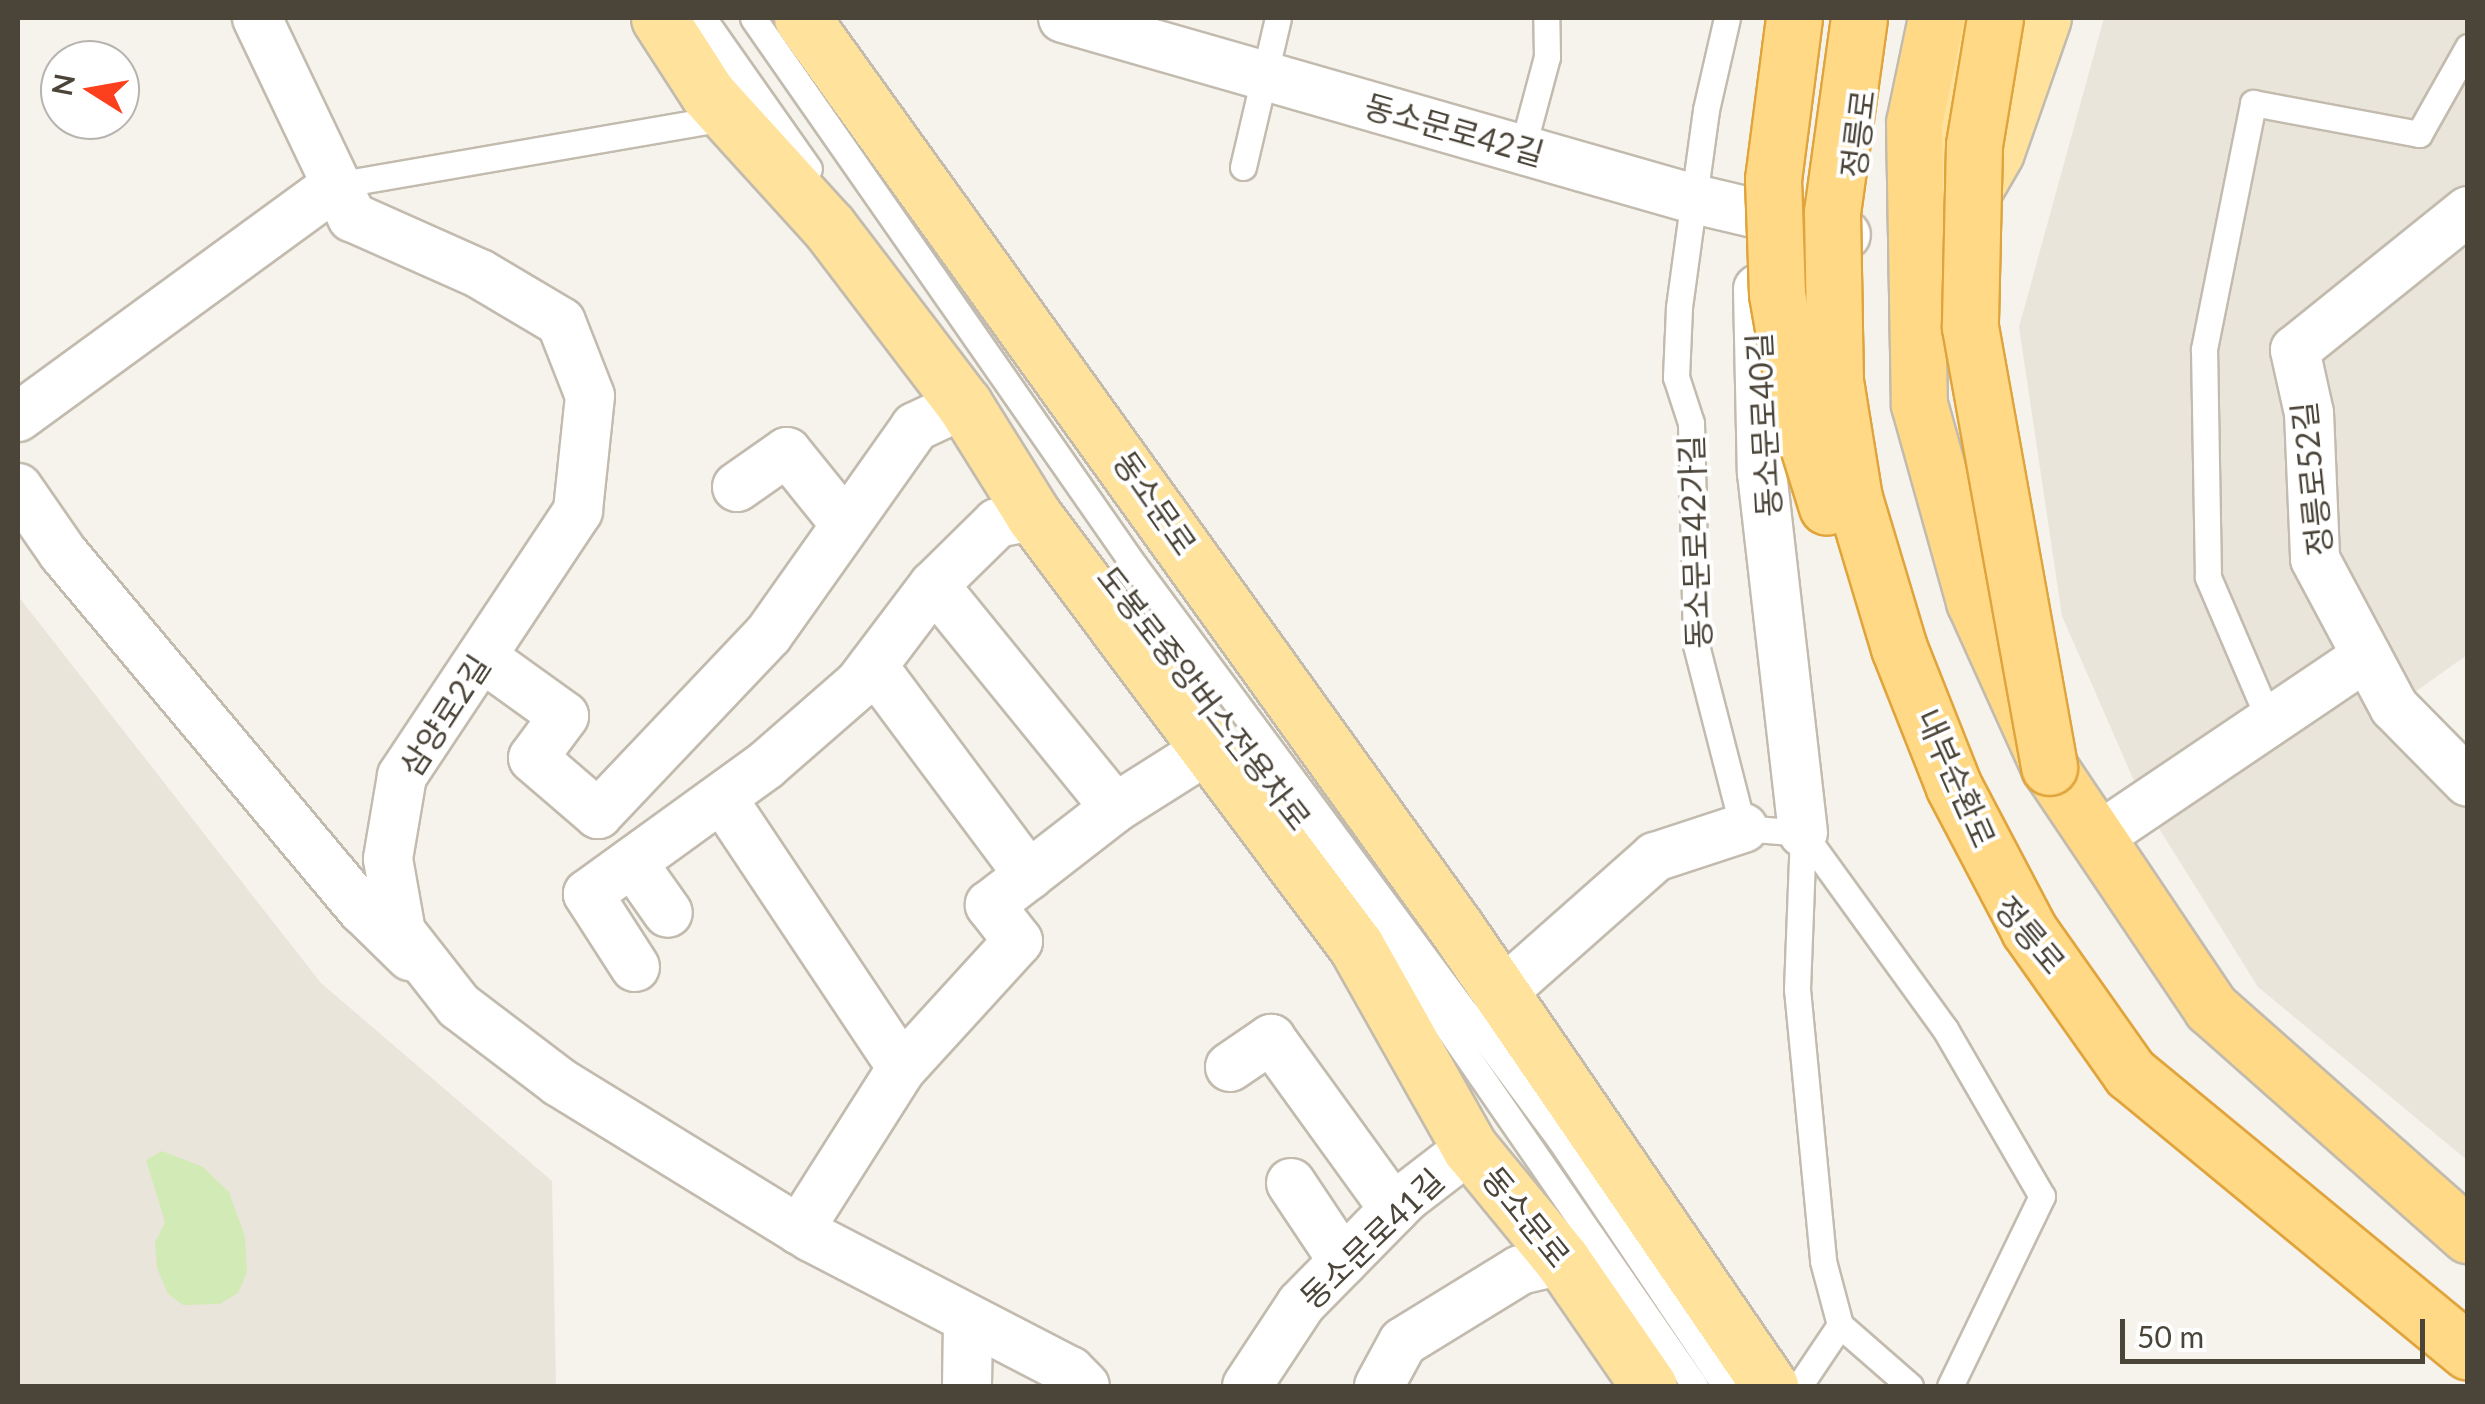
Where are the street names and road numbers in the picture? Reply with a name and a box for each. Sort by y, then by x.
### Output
street label: 동소문로42길 [1360,86,1548,174]
street label: 정릉로 [1834,88,1882,180]
street label: 동소문로40길 [1740,332,1788,518]
street label: 정릉로52길 [2285,400,2339,558]
street label: 동소문로42가길 [1672,435,1718,649]
street label: 동소문로 [1106,444,1204,562]
street label: 도봉로중앙버스전용차로 [1089,559,1319,837]
street label: 삼양로2길 [392,648,498,784]
street label: 내부순환로 [1909,703,2003,853]
street label: 정릉로 [1987,889,2073,981]
street label: 동소문로 [1474,1159,1578,1275]
street label: 동소문로41길 [1292,1161,1452,1317]

